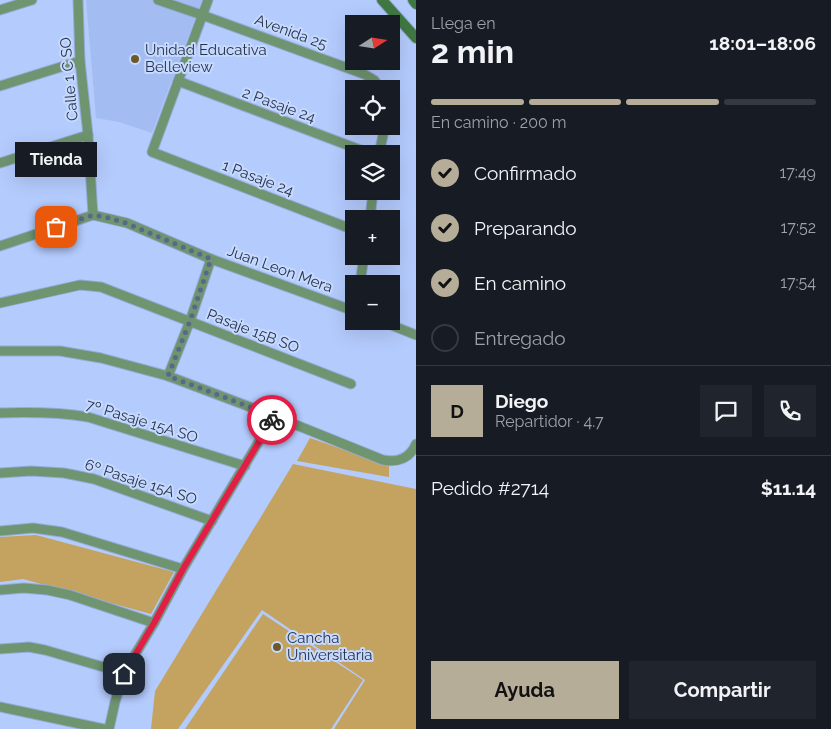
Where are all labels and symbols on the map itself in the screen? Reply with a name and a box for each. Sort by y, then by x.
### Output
street label: Avenida 25 [252,11,330,53]
north arrow [345,15,400,70]
street label: Calle 1 C SO [56,36,82,122]
place label: Unidad Educativa Belleview [145,41,267,76]
marker: Unidad Educativa Belleview [129,53,141,65]
street label: 2 Pasaje 24 [240,83,318,127]
callout: Tienda [15,142,97,177]
street label: 1 Pasaje 24 [220,156,296,200]
pin [35,206,77,248]
street label: Juan Leon Mera [225,242,335,296]
street label: Pasaje 15B SO [204,305,302,357]
street label: 7º Pasaje 15A SO [84,395,200,447]
courier [247,395,297,445]
street label: 6º Pasaje 15A SO [83,455,199,509]
place label: Cancha Universitaria [287,629,372,664]
marker: Cancha Universitaria [271,641,283,653]
pin [103,653,145,695]

